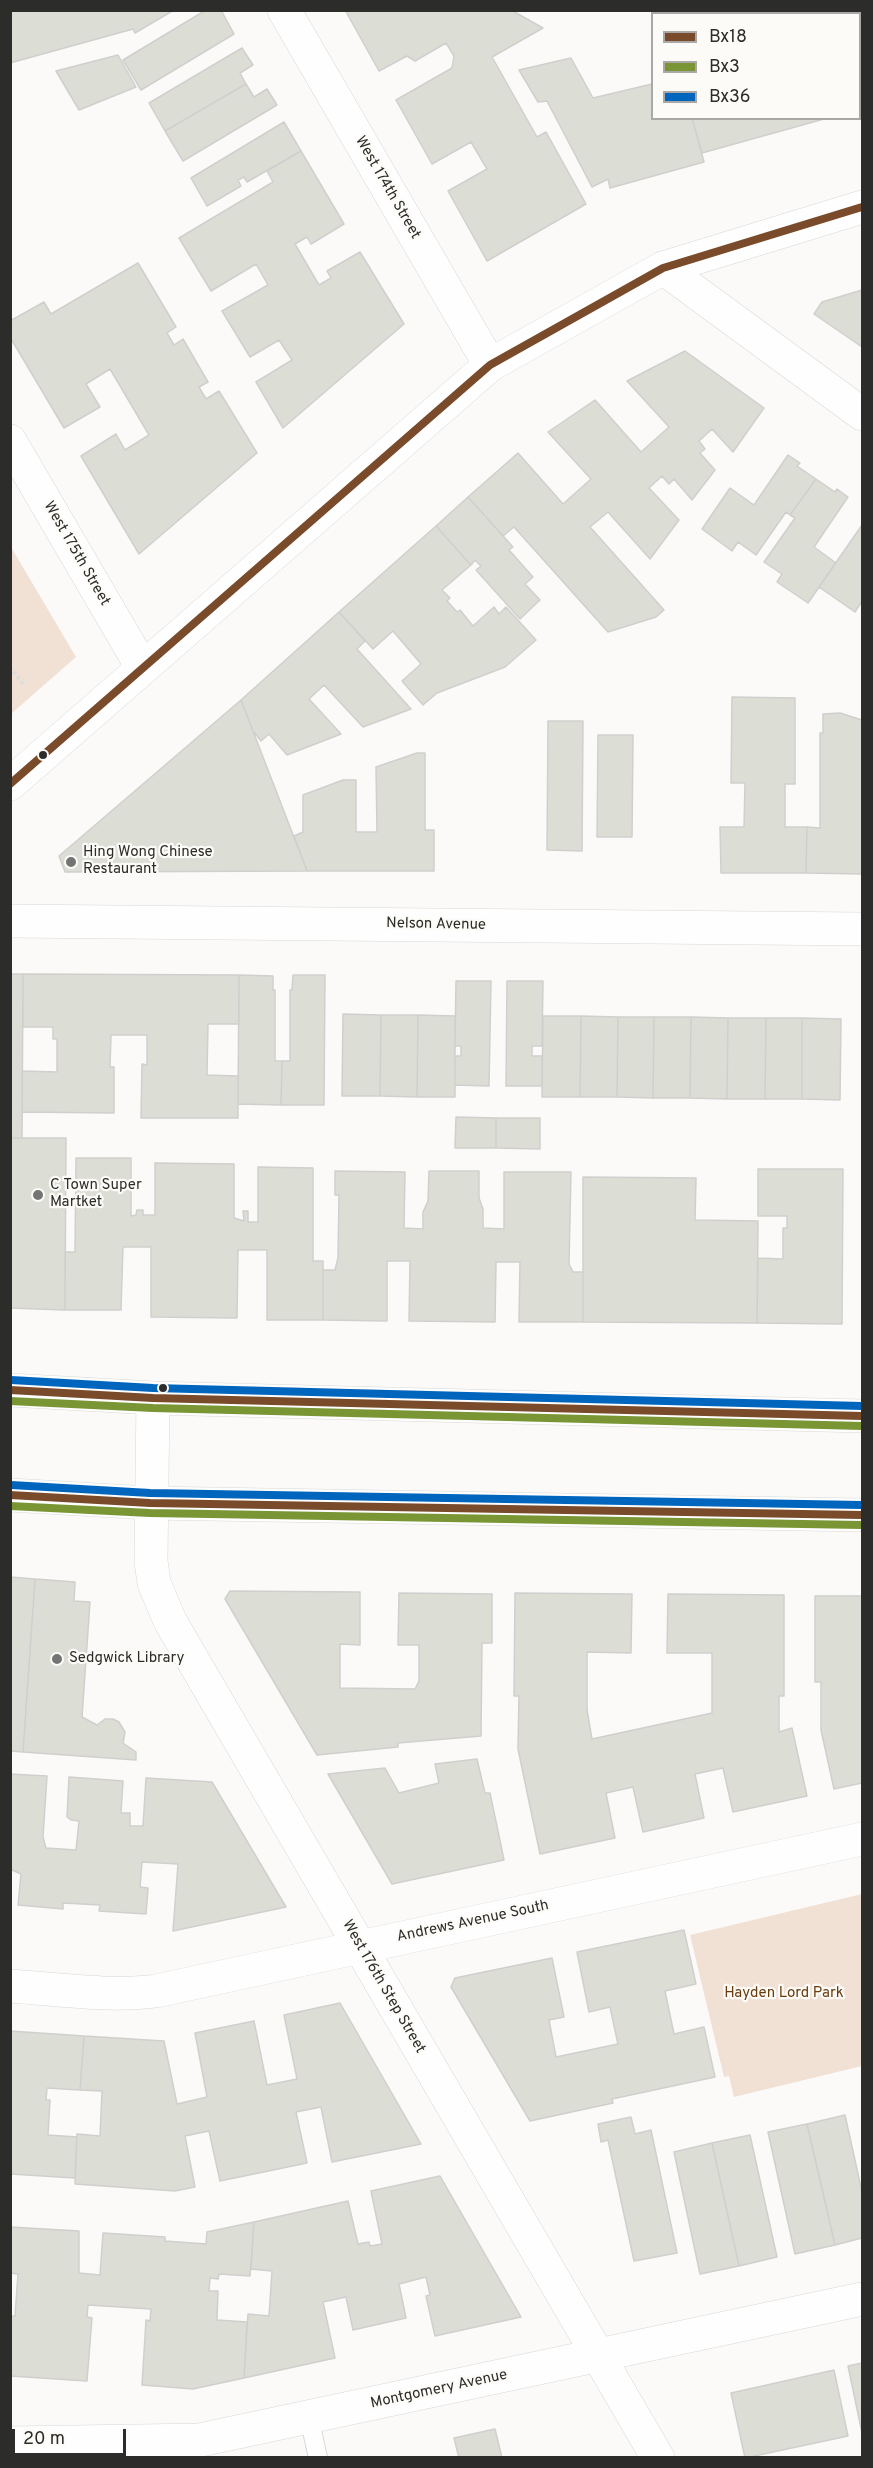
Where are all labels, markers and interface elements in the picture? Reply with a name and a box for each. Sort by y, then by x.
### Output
legend [651,12,861,120]
text: Bx18 [709,26,747,49]
text: Bx3 [709,56,740,79]
text: Bx36 [709,86,751,109]
street label: West 174th Street [350,133,424,243]
street label: West 175th Street [39,499,113,609]
unlabelled marker [37,749,49,761]
place label: Hing Wong Chinese Restaurant [83,844,213,879]
marker: Hing Wong Chinese Restaurant [64,855,78,869]
street label: Nelson Avenue [386,915,486,935]
place label: C Town Super Martket [50,1177,142,1212]
marker: C Town Super Martket [31,1188,45,1202]
unlabelled marker [157,1382,169,1394]
place label: Sedgwick Library [69,1650,185,1668]
marker: Sedgwick Library [50,1652,64,1666]
street label: Andrews Avenue South [395,1897,551,1947]
street label: West 176th Step Street [337,1917,429,2057]
park label: Hayden Lord Park [724,1985,844,2003]
street label: Montgomery Avenue [369,2367,509,2413]
scale bar [15,2417,129,2455]
text: 20 m [23,2428,65,2451]

